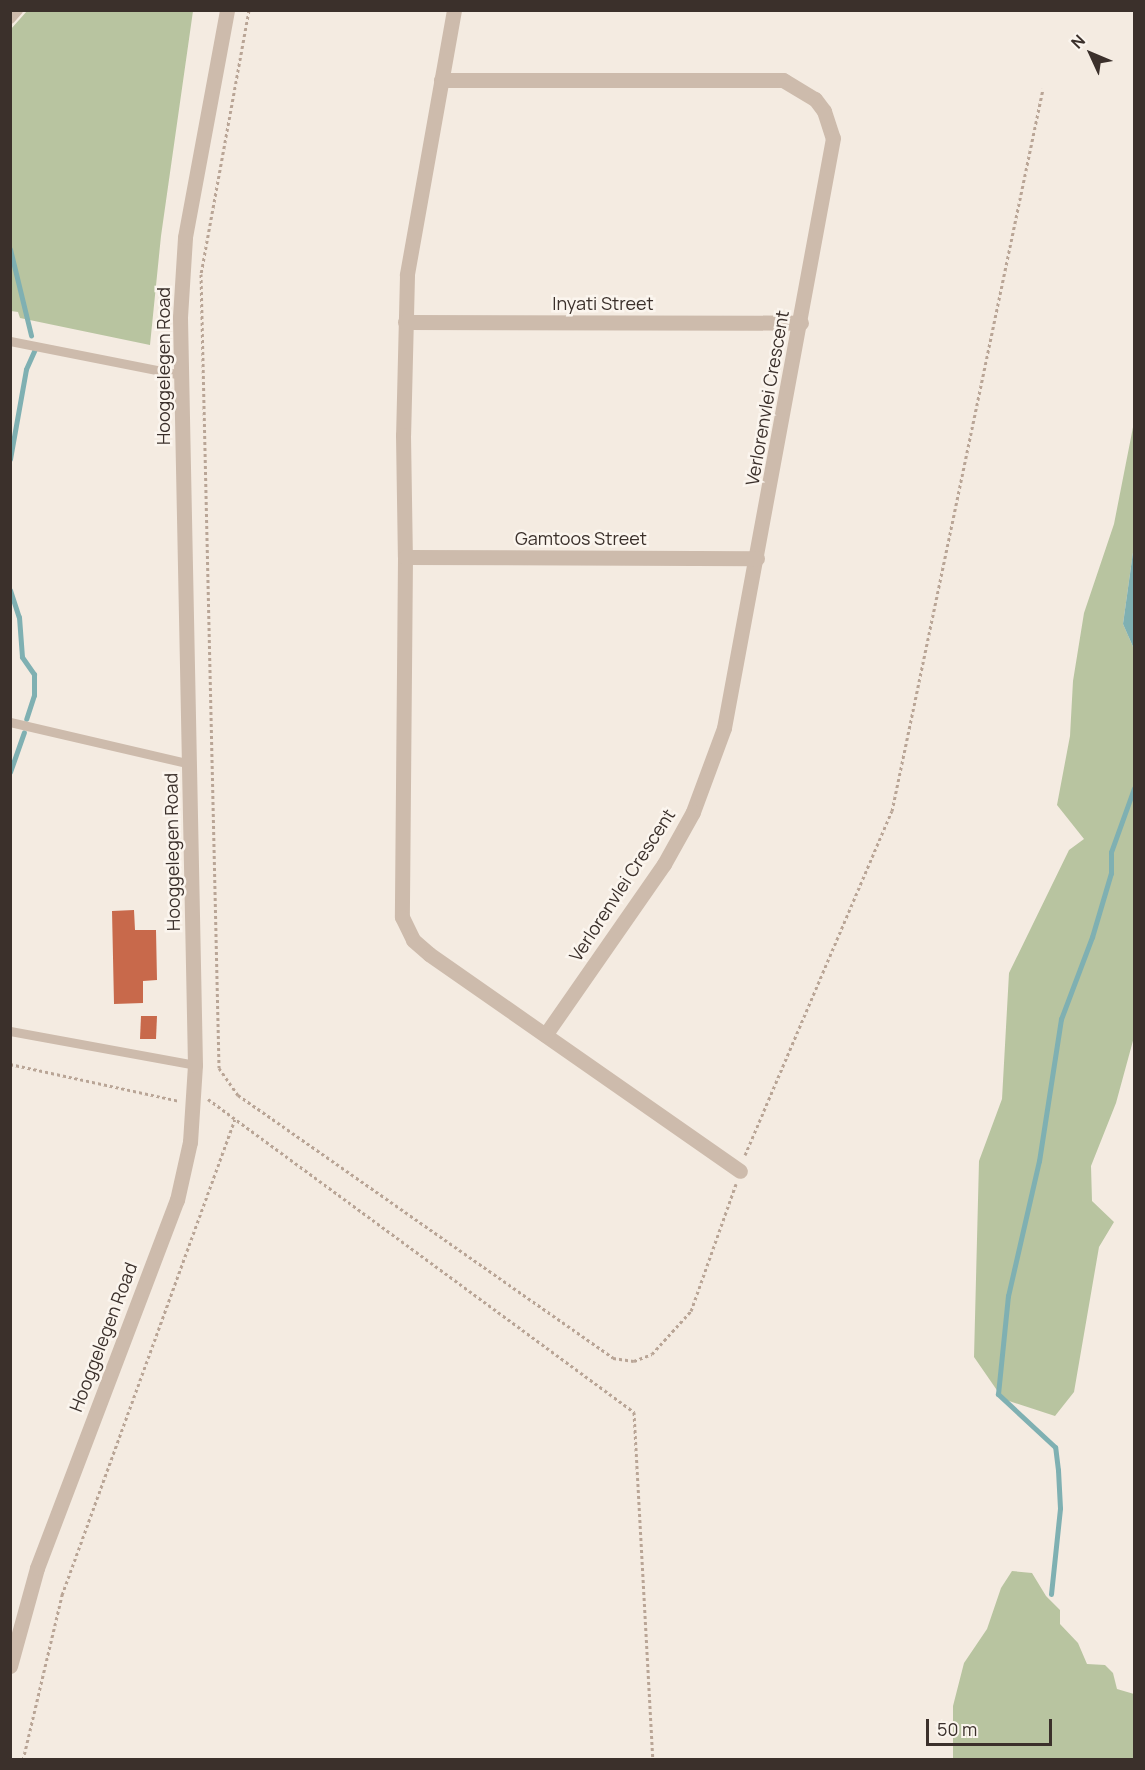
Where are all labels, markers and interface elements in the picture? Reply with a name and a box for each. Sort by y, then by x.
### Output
north arrow [1061,24,1121,84]
text: N [1066,30,1090,53]
street label: Hooggelegen Road [152,287,174,445]
street label: Inyati Street [552,292,654,314]
street label: Verlorenvlei Crescent [741,309,793,487]
street label: Gamtoos Street [515,527,647,549]
street label: Hooggelegen Road [160,773,184,931]
street label: Verlorenvlei Crescent [565,805,679,965]
street label: Hooggelegen Road [65,1259,141,1415]
scale bar [929,1707,1055,1745]
text: 50 m [937,1717,977,1741]

